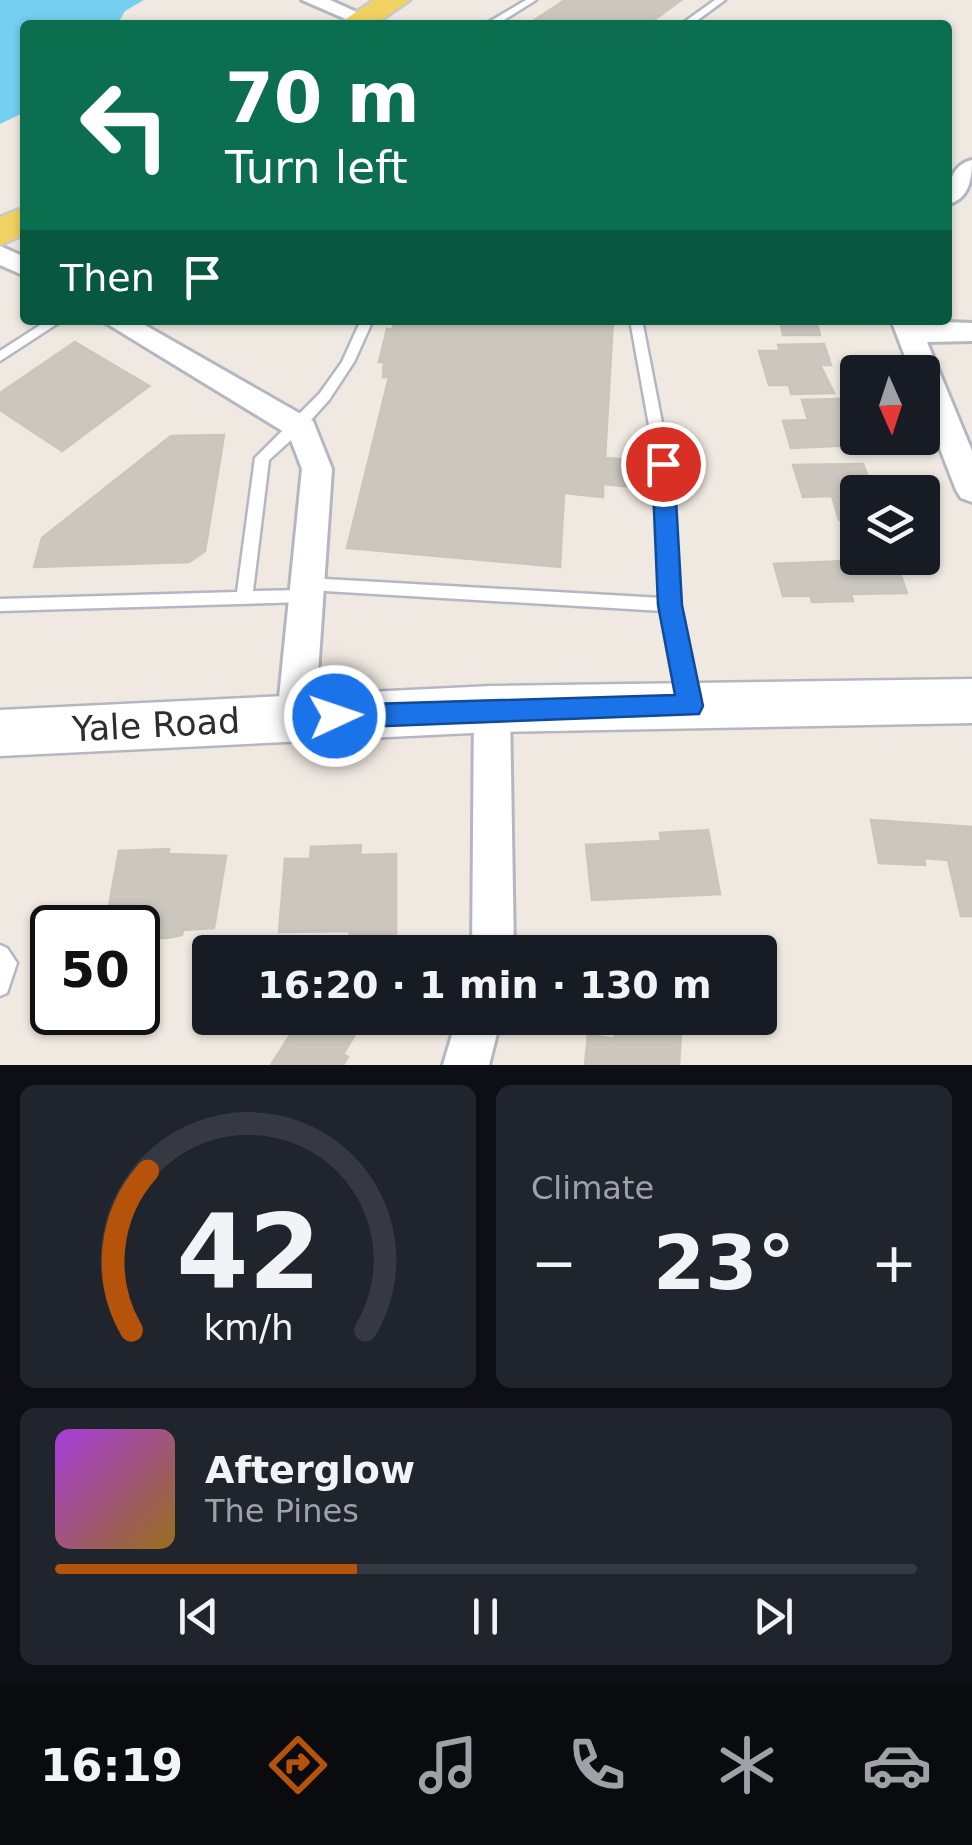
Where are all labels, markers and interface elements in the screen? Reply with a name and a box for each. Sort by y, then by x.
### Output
text: 70 m [225,57,420,139]
icon: left [60,60,190,190]
text: Turn left [225,141,408,194]
icon: arrive [175,250,230,305]
text: Then [60,256,155,300]
north arrow [840,355,940,455]
map controls [840,355,940,575]
pin [621,422,706,507]
icon: arrive [636,437,691,492]
button: layers [840,475,940,575]
position arrow [283,664,387,768]
street label: Yale Road [70,701,241,749]
speed limit sign: 50 [30,905,160,1035]
text: 16:20 · 1 min · 130 m [257,963,712,1007]
text: Climate [531,1169,654,1207]
text: 42 [176,1191,320,1313]
text: 23° [653,1219,795,1307]
text: − [531,1231,577,1295]
text: + [871,1231,917,1295]
text: km/h [203,1307,293,1348]
text: Afterglow [205,1448,415,1492]
text: The Pines [205,1492,359,1530]
icon: previous [171,1589,226,1644]
icon: pause [458,1589,513,1644]
icon: next [746,1589,801,1644]
icon: directions [263,1730,333,1800]
icon: music [413,1730,483,1800]
icon: phone [562,1730,632,1800]
icon: climate [712,1730,782,1800]
icon: car [862,1730,932,1800]
text: 16:19 [40,1739,183,1792]

